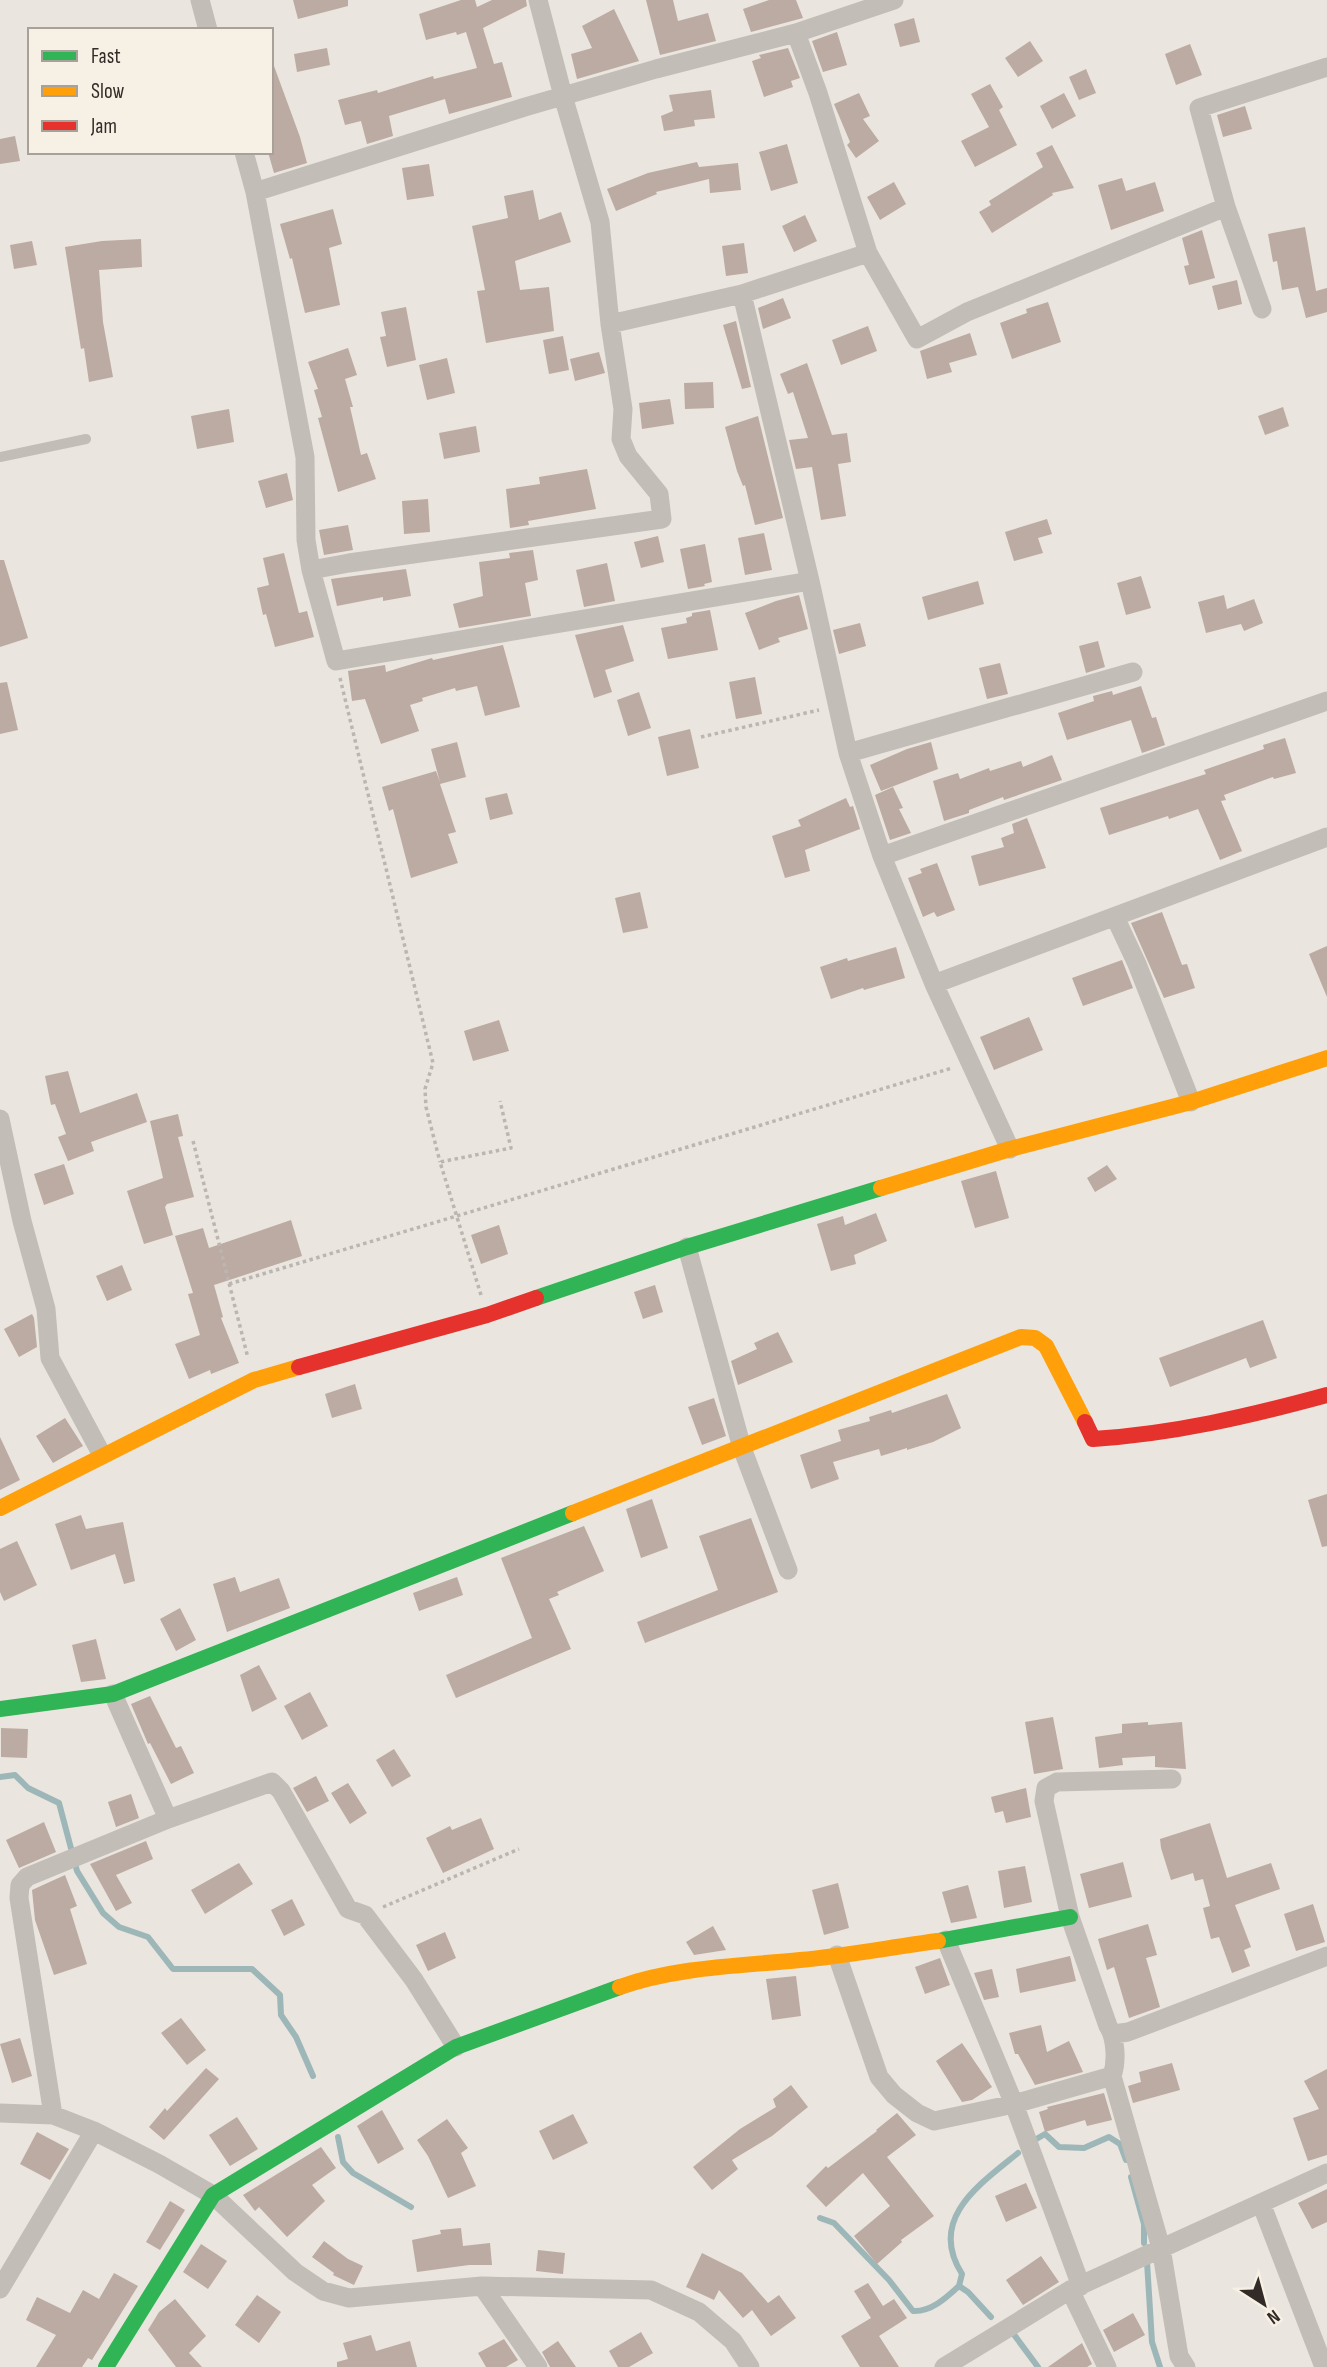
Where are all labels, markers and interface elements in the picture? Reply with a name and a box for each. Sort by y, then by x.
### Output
legend [28,28,273,154]
text: Fast [91,44,121,69]
text: Slow [91,79,125,104]
text: Jam [90,114,117,139]
north arrow [1229,2269,1299,2339]
text: N [1262,2304,1284,2329]

